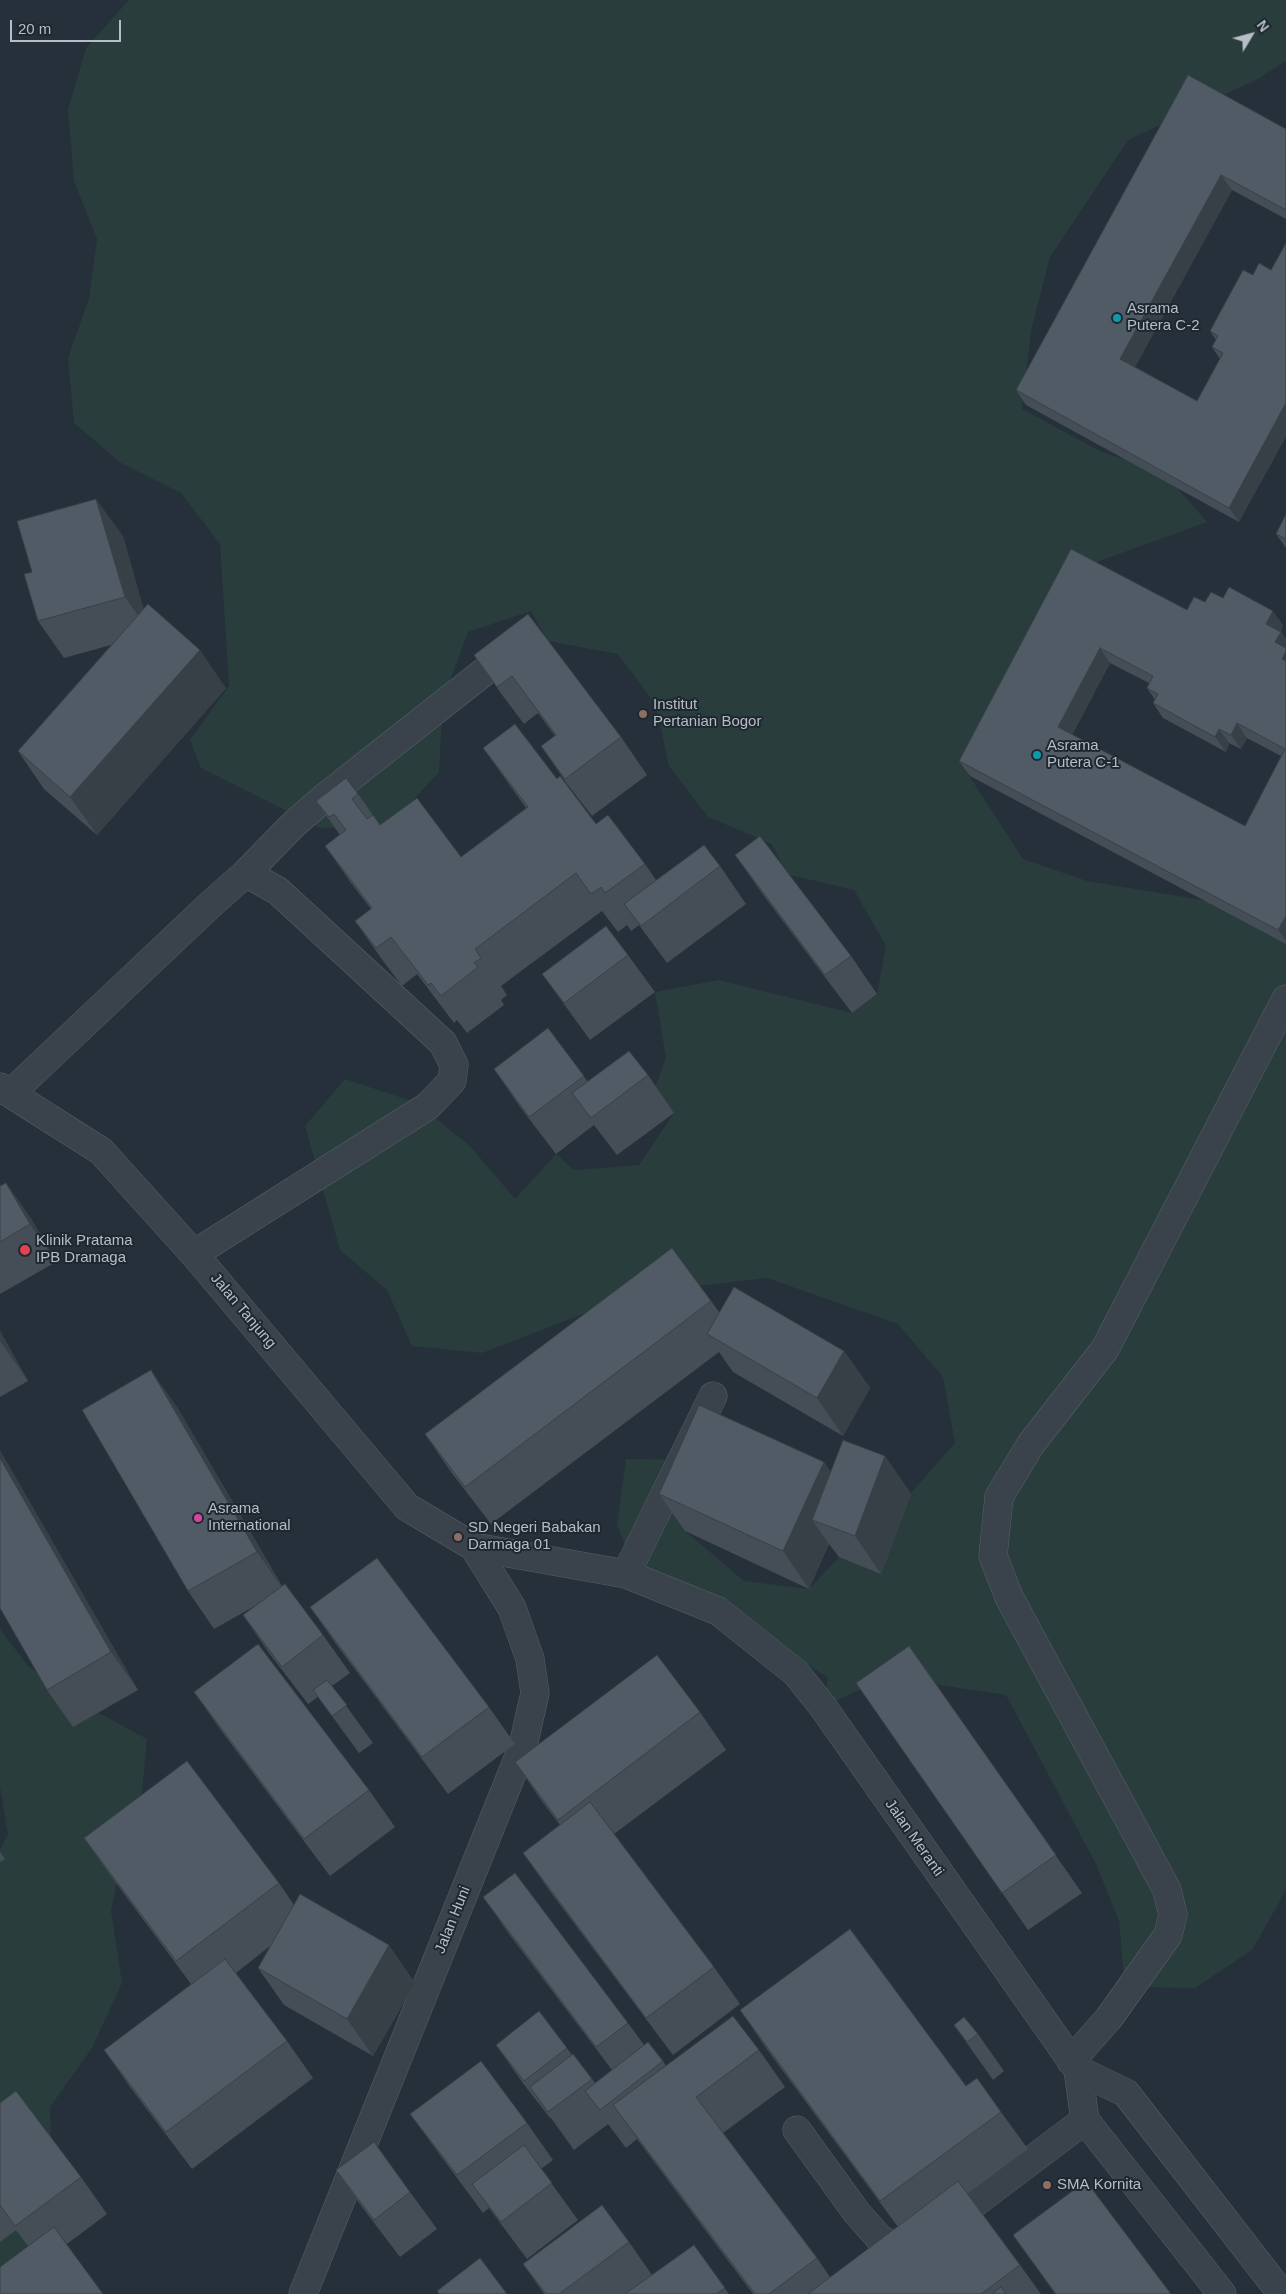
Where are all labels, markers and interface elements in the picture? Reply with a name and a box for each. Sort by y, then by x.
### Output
scale bar [12,10,124,42]
north arrow [1226,10,1276,60]
text: N [1254,17,1272,35]
text: 20 m [18,20,51,37]
place label: Asrama Putera C-2 [1127,300,1200,335]
marker: Asrama Putera C-2 [1111,312,1123,324]
place label: Institut Pertanian Bogor [653,696,761,731]
marker: Institut Pertanian Bogor [637,708,649,720]
place label: Asrama Putera C-1 [1047,737,1120,772]
marker: Asrama Putera C-1 [1031,749,1043,761]
place label: Klinik Pratama IPB Dramaga [36,1232,133,1267]
marker: Klinik Pratama IPB Dramaga [18,1243,32,1257]
street label: Jalan Tanjung [206,1270,280,1352]
place label: Asrama International [208,1500,291,1535]
marker: Asrama International [192,1512,204,1524]
place label: SD Negeri Babakan Darmaga 01 [468,1519,601,1554]
marker: SD Negeri Babakan Darmaga 01 [452,1531,464,1543]
street label: Jalan Meranti [881,1796,947,1880]
street label: Jalan Huni [431,1884,475,1956]
place label: SMA Kornita [1057,2176,1141,2194]
marker: SMA Kornita [1041,2179,1053,2191]

